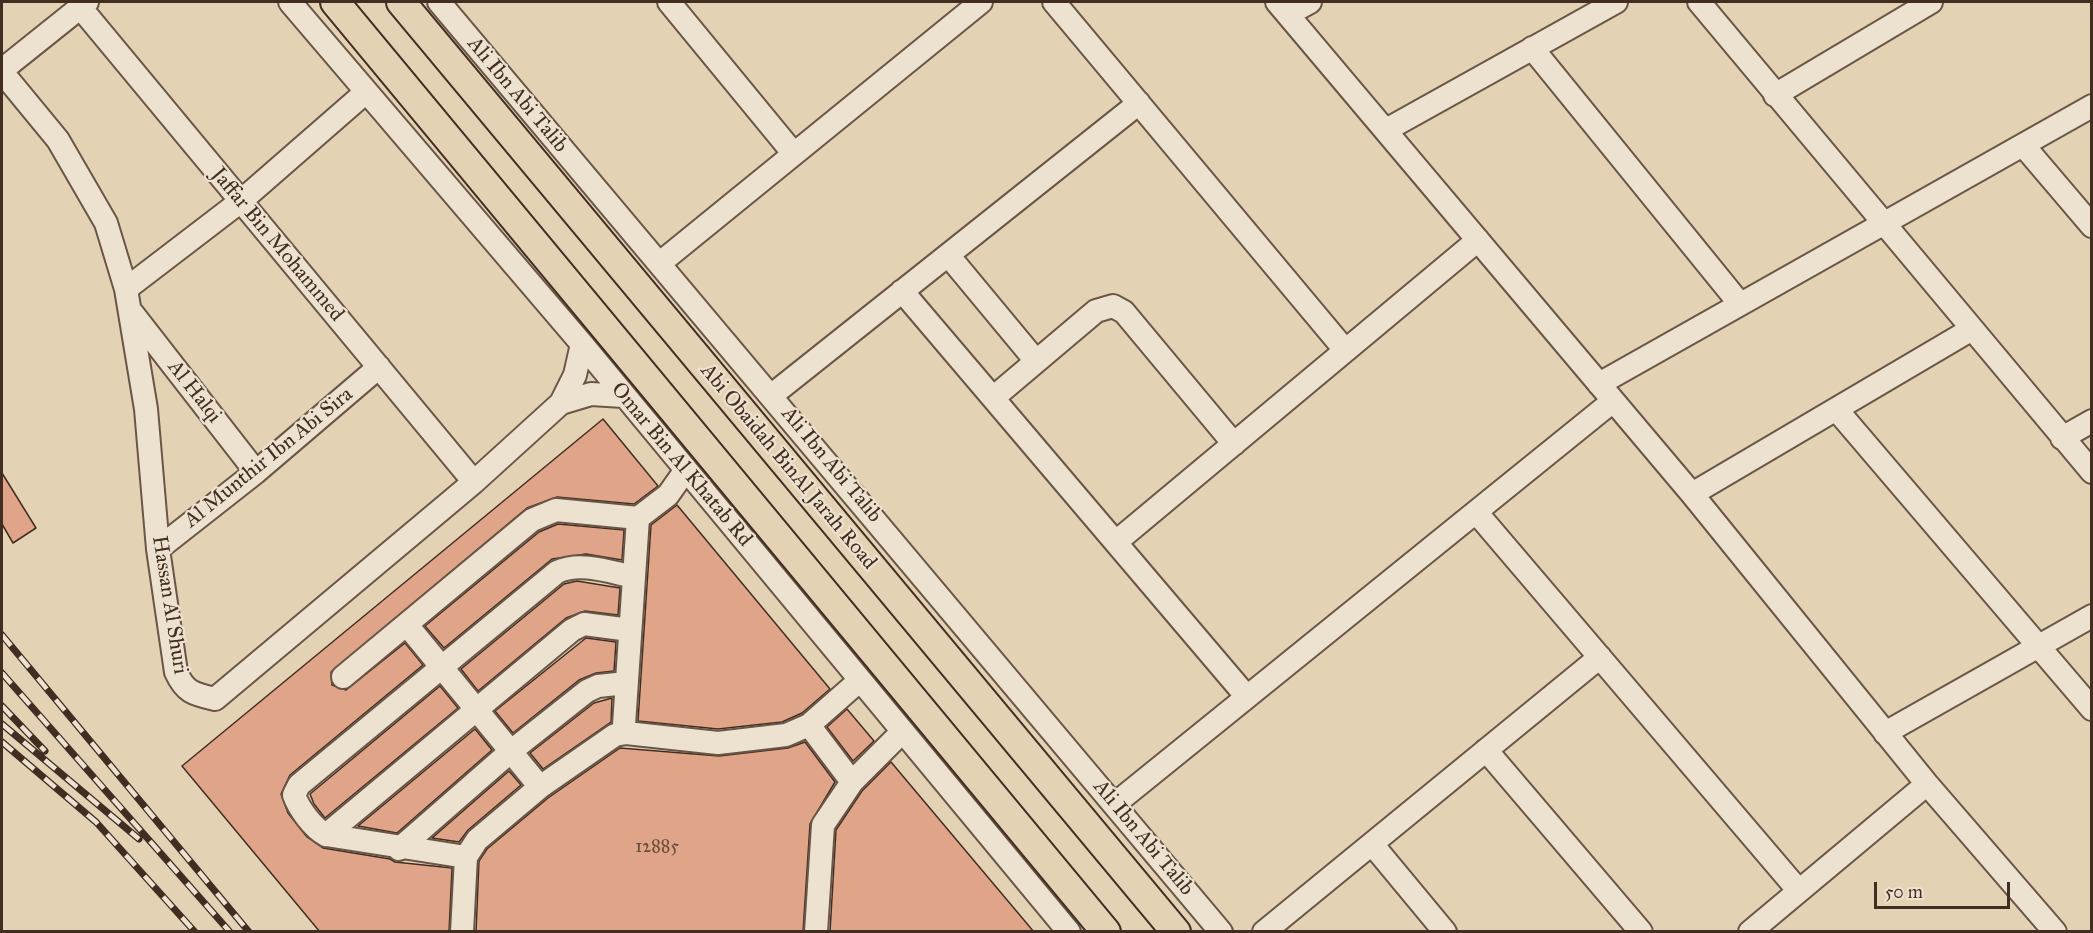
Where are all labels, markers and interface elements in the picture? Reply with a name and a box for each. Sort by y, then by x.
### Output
street label: Ali Ibn Abi Talib [461,32,573,158]
street label: Jaffar Bin Mohammed [205,163,349,327]
street label: Al Halqi [162,356,226,428]
street label: Abi Obaidah BinAl Jarah Road [694,359,882,575]
street label: Omar Bin Al Khatab Rd [605,378,757,552]
street label: Al Munthir Ibn Abi Sira [180,382,358,534]
street label: Ali Ibn Abi Talib [775,402,887,528]
street label: Hassan Al Shuri [146,534,192,676]
street label: Ali Ibn Abi Talib [1087,775,1199,901]
house number: 12885 [635,837,679,859]
scale bar [1877,870,2014,908]
text: 50 m [1885,881,1923,903]

